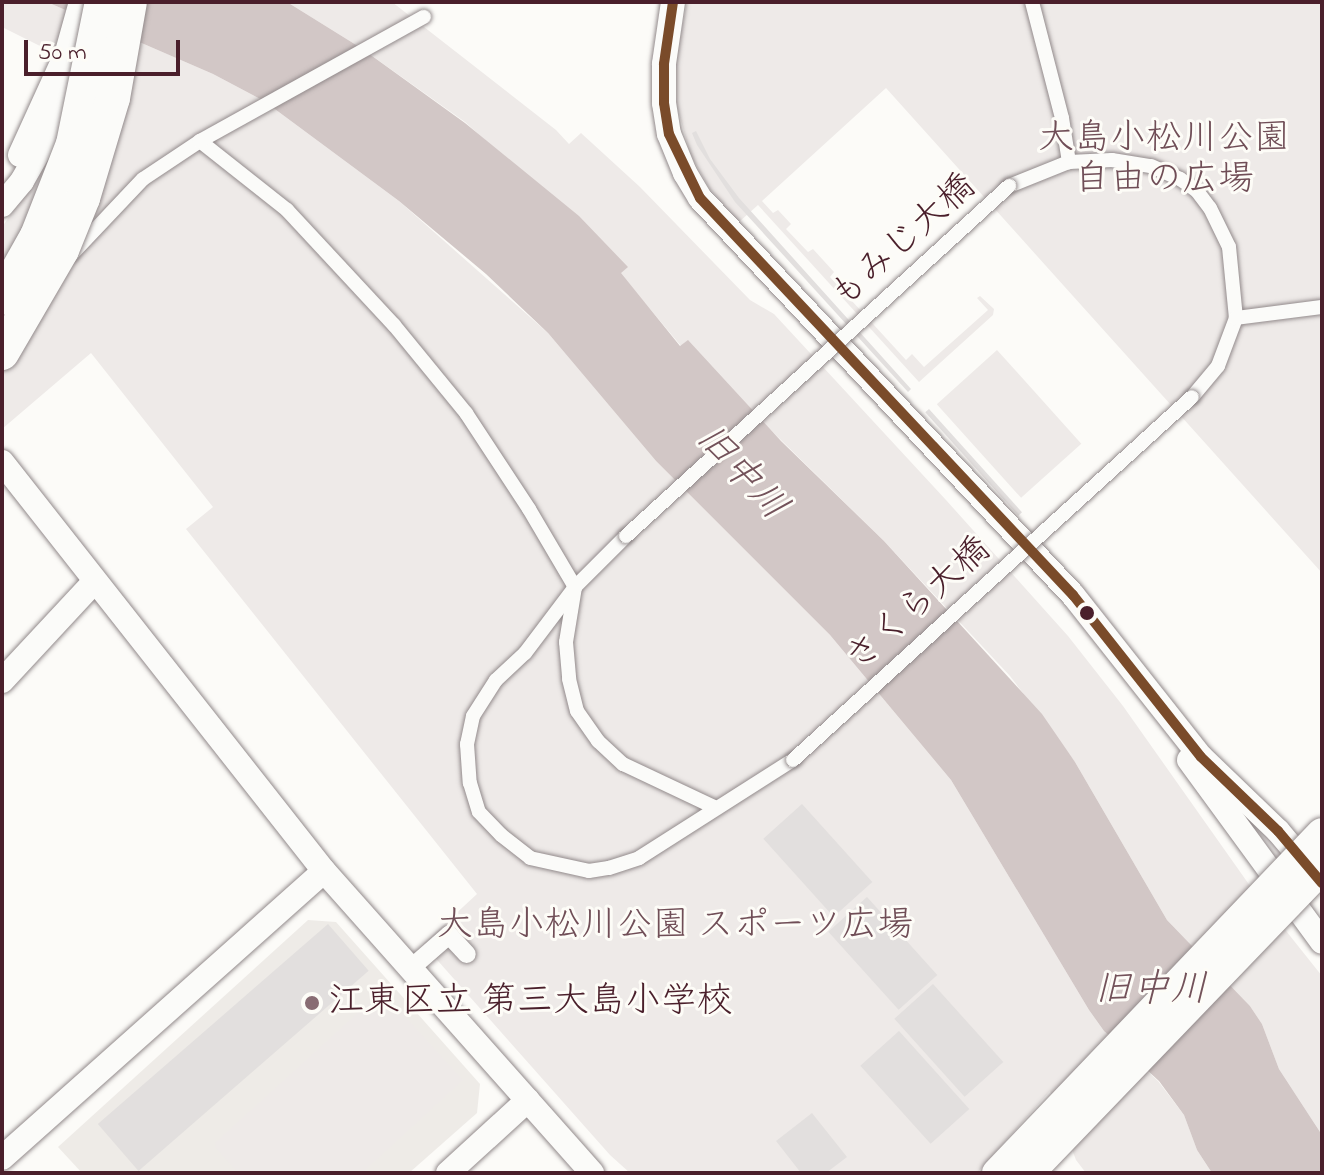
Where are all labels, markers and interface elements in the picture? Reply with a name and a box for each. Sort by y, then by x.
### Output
scale bar [28,24,184,74]
text: 50 m [38,36,87,71]
park label: 大島小松川公園 自由の広場 [1038,117,1290,202]
street label: もみじ大橋 [823,166,985,318]
water label: 旧中川 [684,417,796,531]
street label: さくら大橋 [838,529,1000,681]
unlabelled marker [1079,605,1095,621]
park label: 大島小松川公園 スポーツ広場 [437,905,913,949]
water label: 旧中川 [1094,969,1208,1015]
place label: 江東区立 第三大島小学校 [328,981,733,1025]
marker: 江東区立 第三大島小学校 [303,994,321,1012]

